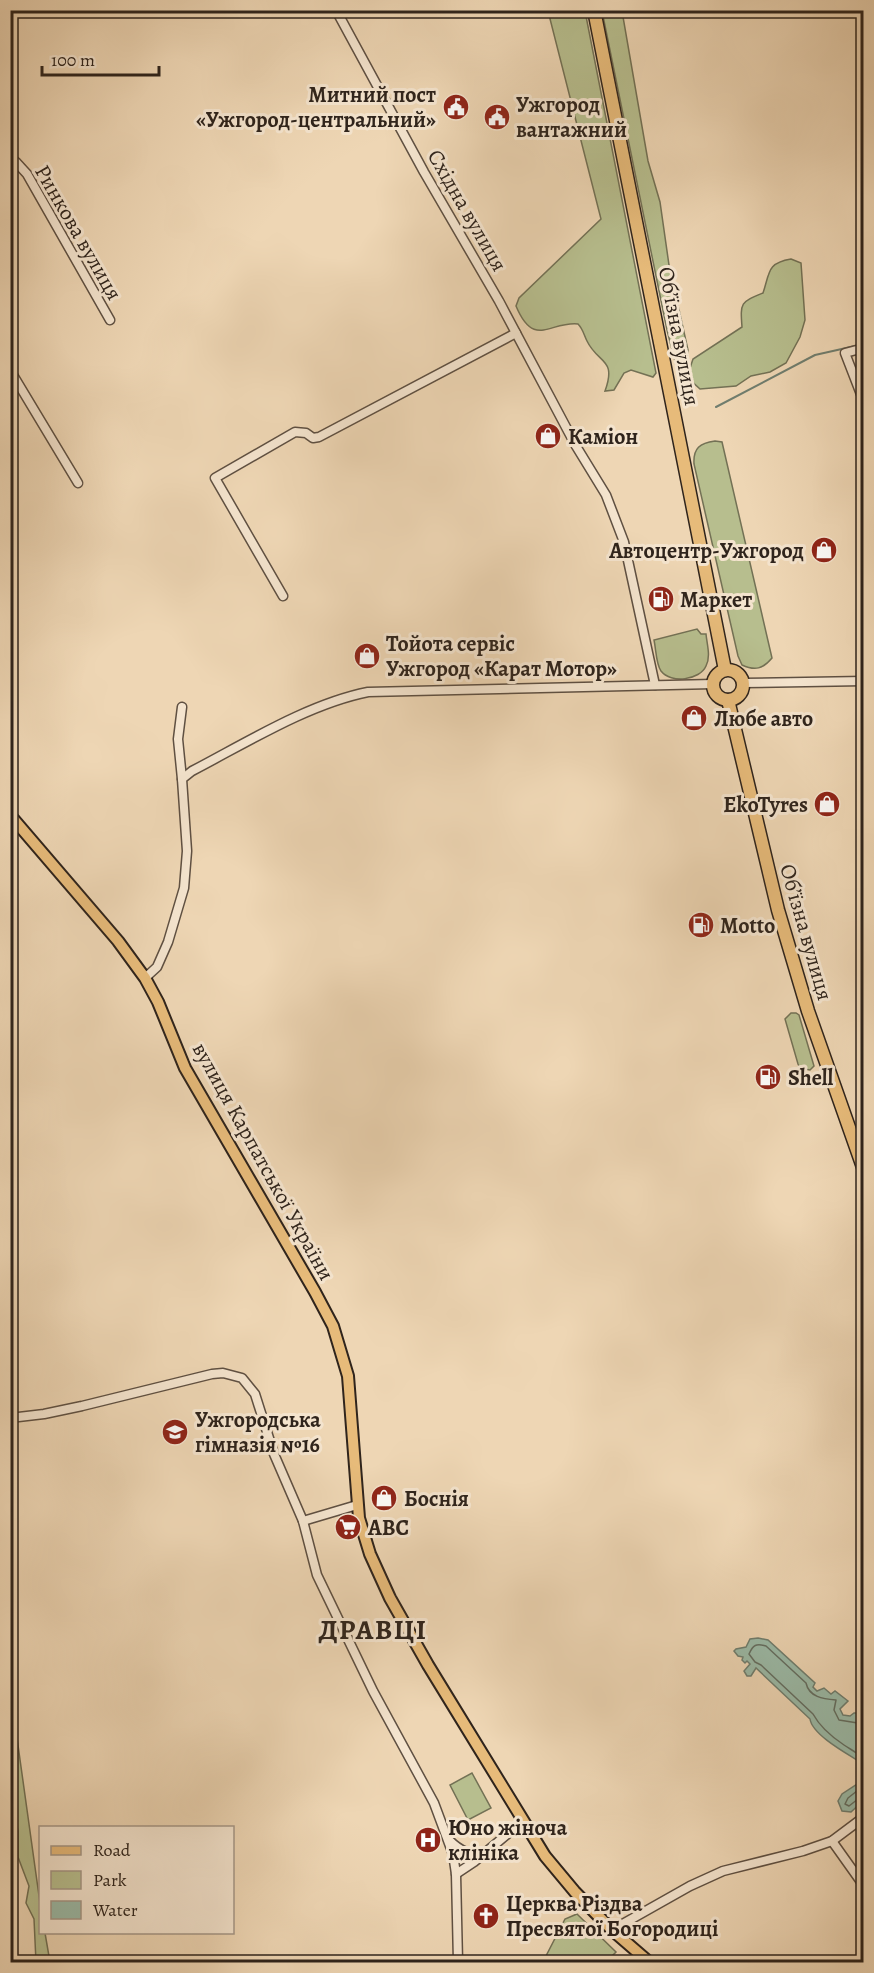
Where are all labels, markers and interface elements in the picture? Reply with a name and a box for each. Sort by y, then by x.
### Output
scale bar [42,39,159,77]
text: 100 m [51,48,95,72]
place label: Митний пост «Ужгород-центральний» [196,80,436,135]
place label: Ужгород вантажний [516,90,627,145]
public building icon: Митний пост «Ужгород-центральний» [441,92,471,122]
public building icon: Ужгород вантажний [482,102,512,132]
street label: Східна вулиця [420,144,514,277]
street label: Ринкова вулиця [27,159,129,306]
street label: Обʼїзна вулиця [651,264,707,408]
shop icon: Каміон [533,421,563,451]
place label: Каміон [568,422,638,452]
shop icon: Автоцентр-Ужгород [809,535,839,565]
place label: Автоцентр-Ужгород [608,536,804,566]
fuel station icon: Маркет [646,584,676,614]
place label: Маркет [680,585,752,615]
place label: Тойота сервіс Ужгород «Карат Мотор» [386,629,617,684]
shop icon: Тойота сервіс Ужгород «Карат Мотор» [352,641,382,671]
shop icon: Любе авто [679,703,709,733]
place label: Любе авто [714,704,813,734]
shop icon: EkoTyres [812,789,842,819]
place label: EkoTyres [723,790,808,820]
street label: Обʼїзна вулиця [772,861,840,1004]
fuel station icon: Motto [686,910,716,940]
place label: Motto [720,911,775,941]
street label: вулиця Карпатської України [185,1037,341,1286]
fuel station icon: Shell [753,1062,783,1092]
place label: Shell [788,1063,834,1093]
place label: Ужгородська гімназія №16 [195,1405,321,1460]
school or university icon: Ужгородська гімназія №16 [160,1417,190,1447]
shop icon: Боснія [369,1483,399,1513]
place label: Боснія [404,1484,469,1514]
supermarket icon: ABC [333,1512,363,1542]
place label: ABC [367,1513,409,1543]
district label: ДРАВЦІ [318,1611,428,1649]
place label: Юно жіноча клініка [448,1813,568,1868]
hospital icon: Юно жіноча клініка [413,1825,443,1855]
legend [39,1826,234,1934]
text: Road [93,1838,131,1862]
text: Park [93,1868,127,1892]
place label: Церква Різдва Пресвятої Богородиці [506,1889,718,1944]
text: Water [92,1898,138,1922]
church icon: Церква Різдва Пресвятої Богородиці [471,1901,501,1931]

